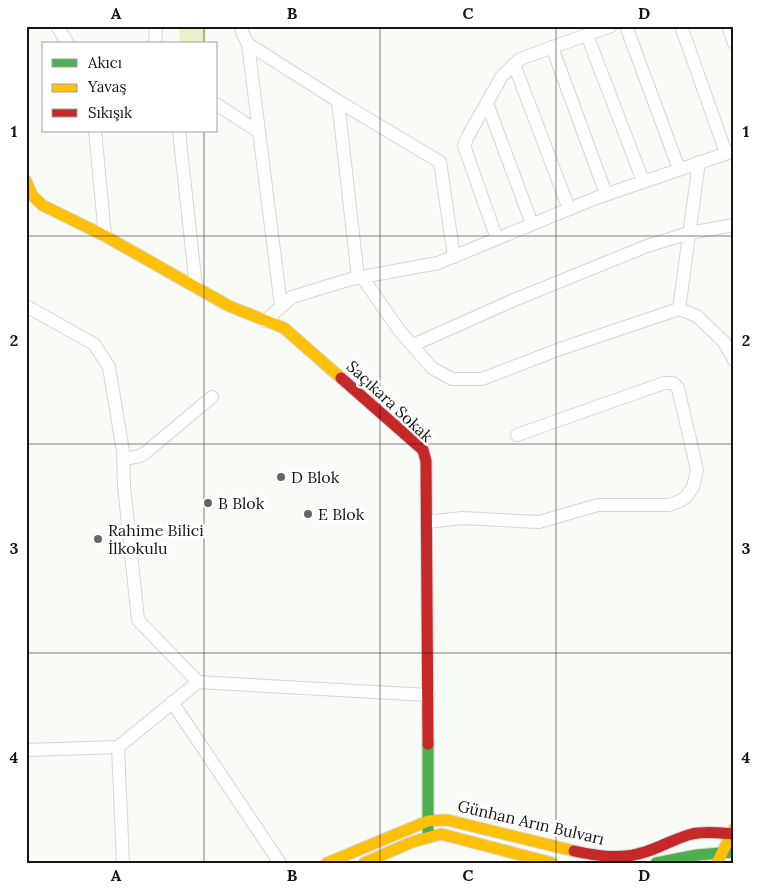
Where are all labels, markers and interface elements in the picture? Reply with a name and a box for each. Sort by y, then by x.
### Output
text: A [111,3,122,23]
text: B [287,3,298,23]
text: C [462,3,474,23]
text: D [638,3,650,23]
legend [42,42,218,132]
text: Akıcı [87,53,122,72]
text: Yavaş [87,77,127,96]
text: Sıkışık [88,103,132,122]
text: 1 [11,121,17,141]
text: 1 [743,121,749,141]
text: 2 [10,330,18,350]
text: 2 [742,330,750,350]
street label: Saçıkara Sokak [343,356,437,446]
place label: D Blok [291,467,340,487]
marker: D Blok [275,471,287,483]
place label: B Blok [218,493,265,513]
marker: B Blok [202,497,214,509]
place label: E Blok [318,504,365,524]
marker: E Blok [302,508,314,520]
place label: Rahime Bilici İlkokulu [108,520,204,558]
marker: Rahime Bilici İlkokulu [92,533,104,545]
text: 3 [10,538,19,558]
text: 3 [742,538,751,558]
text: 4 [10,747,19,767]
text: 4 [742,747,751,767]
street label: Günhan Arın Bulvarı [456,795,606,849]
text: A [111,865,122,885]
text: B [287,865,298,885]
text: C [462,865,474,885]
text: D [638,865,650,885]

